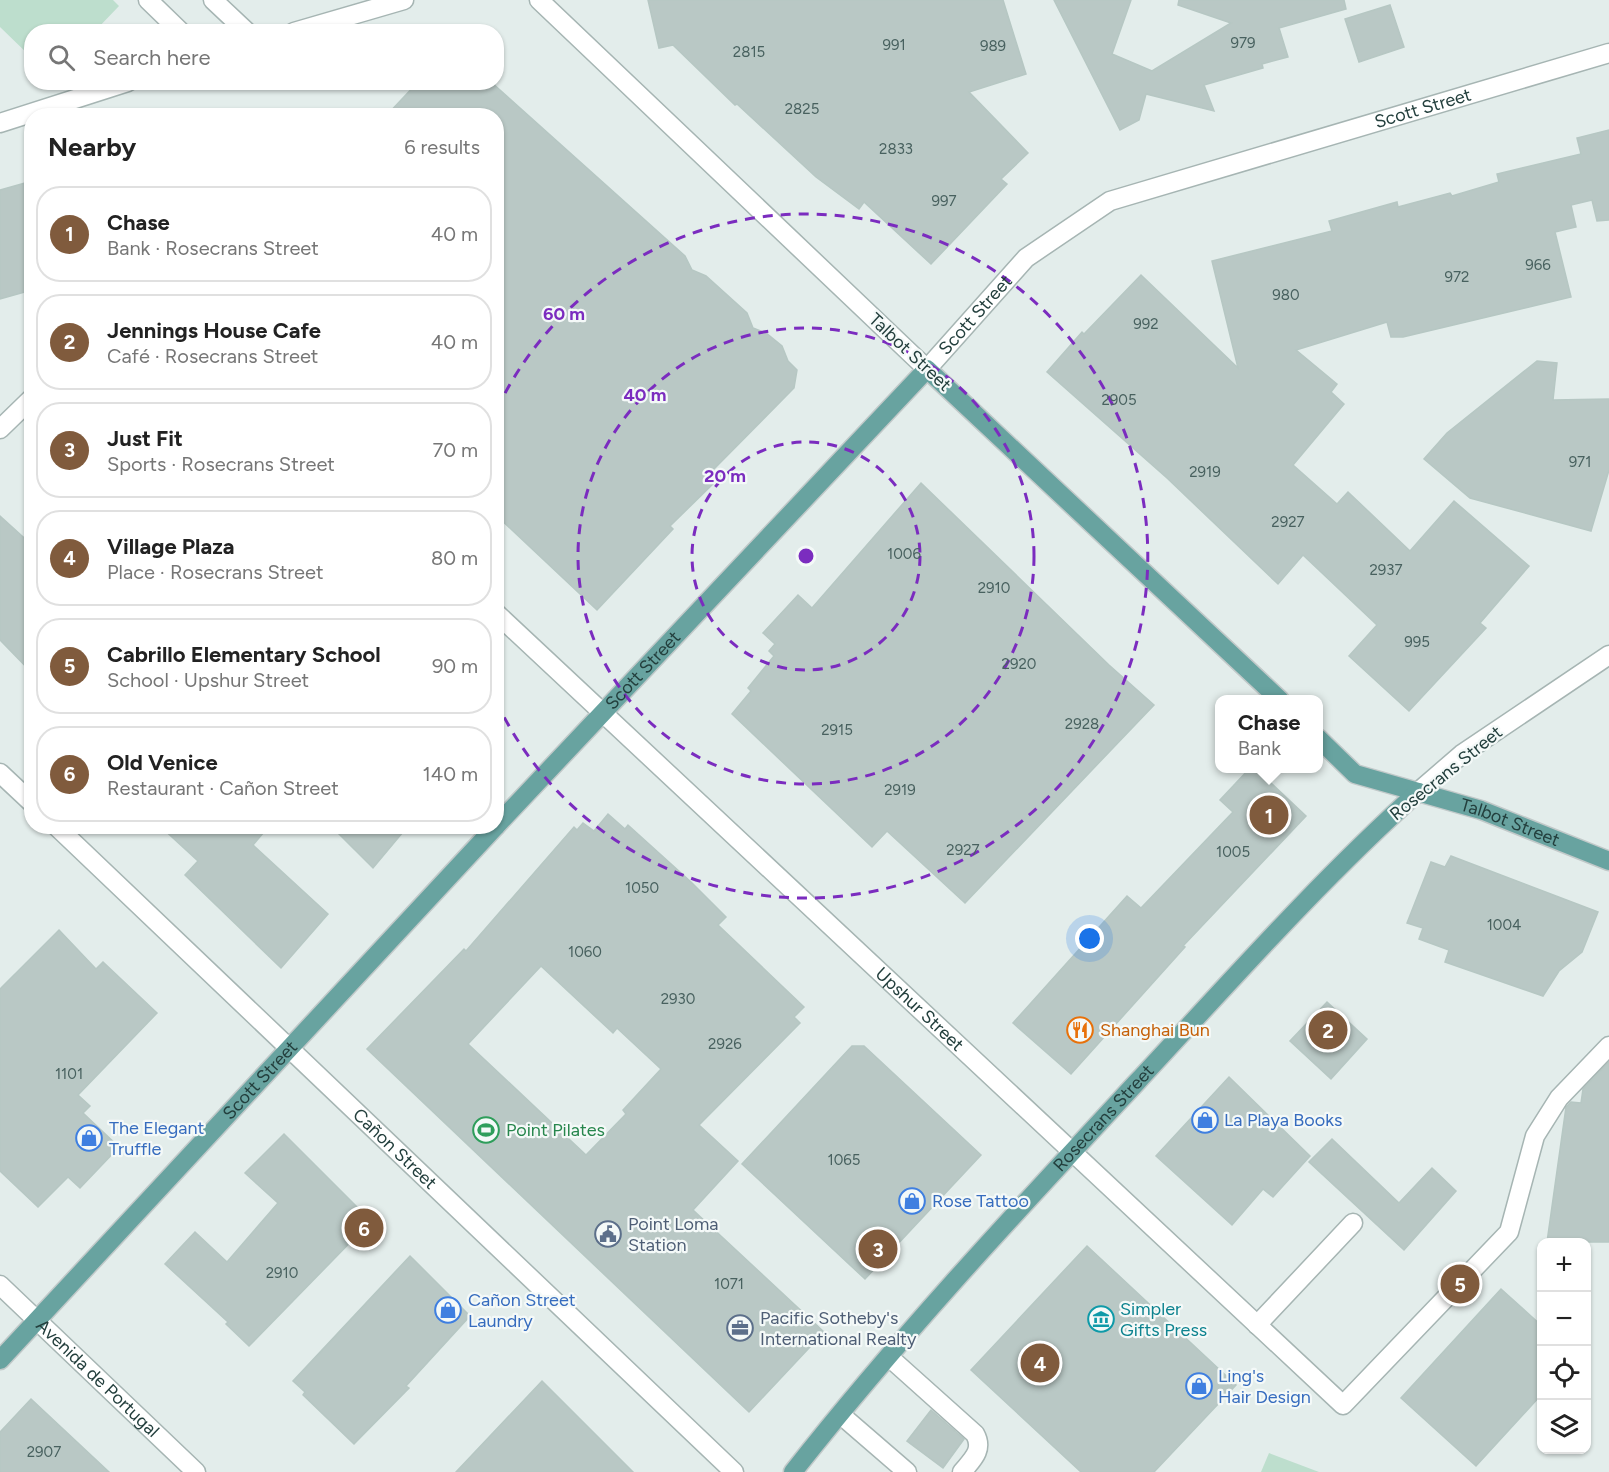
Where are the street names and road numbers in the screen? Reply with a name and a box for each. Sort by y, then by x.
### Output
street label: Scott Street [1372,83,1474,133]
street label: Scott Street [934,270,1017,359]
street label: Talbot Street [864,308,956,396]
street label: Scott Street [601,626,685,714]
street label: Rosecrans Street [1385,721,1507,825]
street label: Talbot Street [1458,794,1563,851]
street label: Upshur Street [871,963,969,1056]
street label: Scott Street [218,1036,302,1124]
street label: Rosecrans Street [1048,1060,1159,1176]
street label: Cañon Street [348,1104,442,1194]
street label: Avenida de Portugal [32,1314,164,1442]

